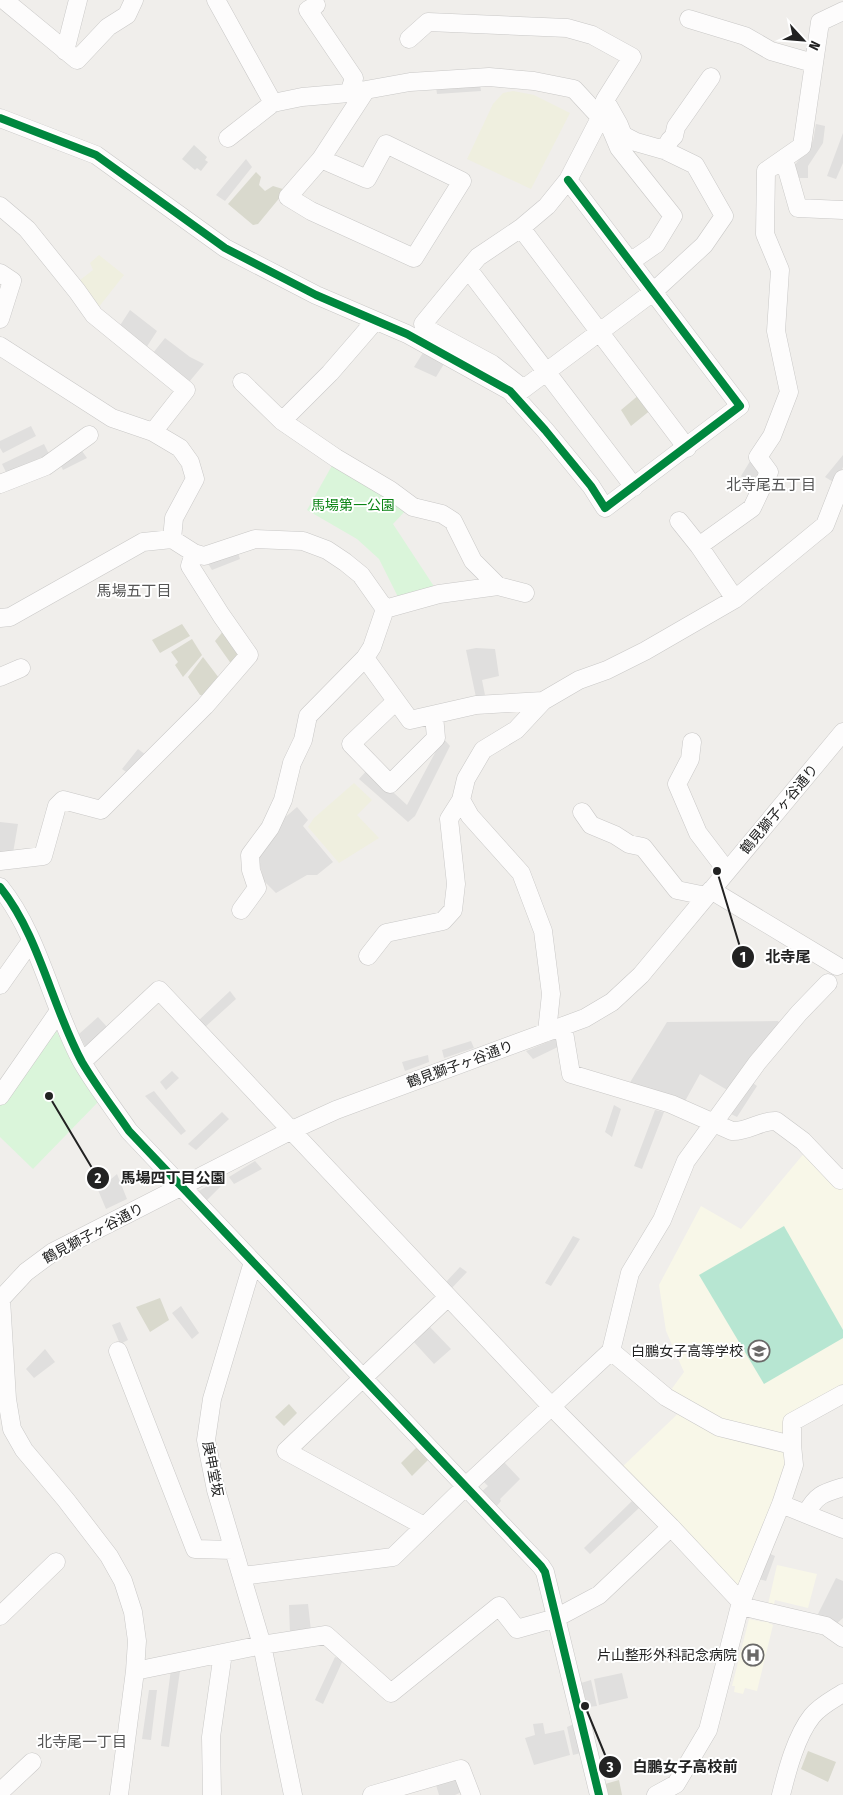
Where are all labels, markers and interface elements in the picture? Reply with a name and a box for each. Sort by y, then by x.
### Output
north arrow [778,15,828,65]
text: N [805,38,824,53]
district label: 北寺尾五丁目 [726,476,816,494]
park label: 馬場第一公園 [311,497,395,514]
district label: 馬場五丁目 [96,582,172,600]
street label: 鶴見獅子ヶ谷通り [737,761,822,858]
callout: 北寺尾 [731,942,821,972]
text: 1 [740,948,746,966]
text: 北寺尾 [765,948,811,966]
street label: 鶴見獅子ヶ谷通り [405,1037,516,1092]
callout: 馬場四丁目公園 [85,1163,235,1193]
text: 2 [94,1169,102,1187]
text: 馬場四丁目公園 [120,1169,226,1187]
street label: 鶴見獅子ヶ谷通り [40,1200,147,1267]
school or university icon: 白鵬女子高等学校 [747,1339,771,1363]
place label: 白鵬女子高等学校 [631,1343,743,1360]
street label: 庚申堂坂 [199,1440,226,1498]
hospital icon: 片山整形外科記念病院 [741,1643,765,1667]
place label: 片山整形外科記念病院 [597,1647,737,1664]
district label: 北寺尾一丁目 [37,1733,127,1751]
callout: 白鵬女子高校前 [597,1752,747,1782]
text: 3 [605,1758,614,1776]
text: 白鵬女子高校前 [632,1758,738,1776]

